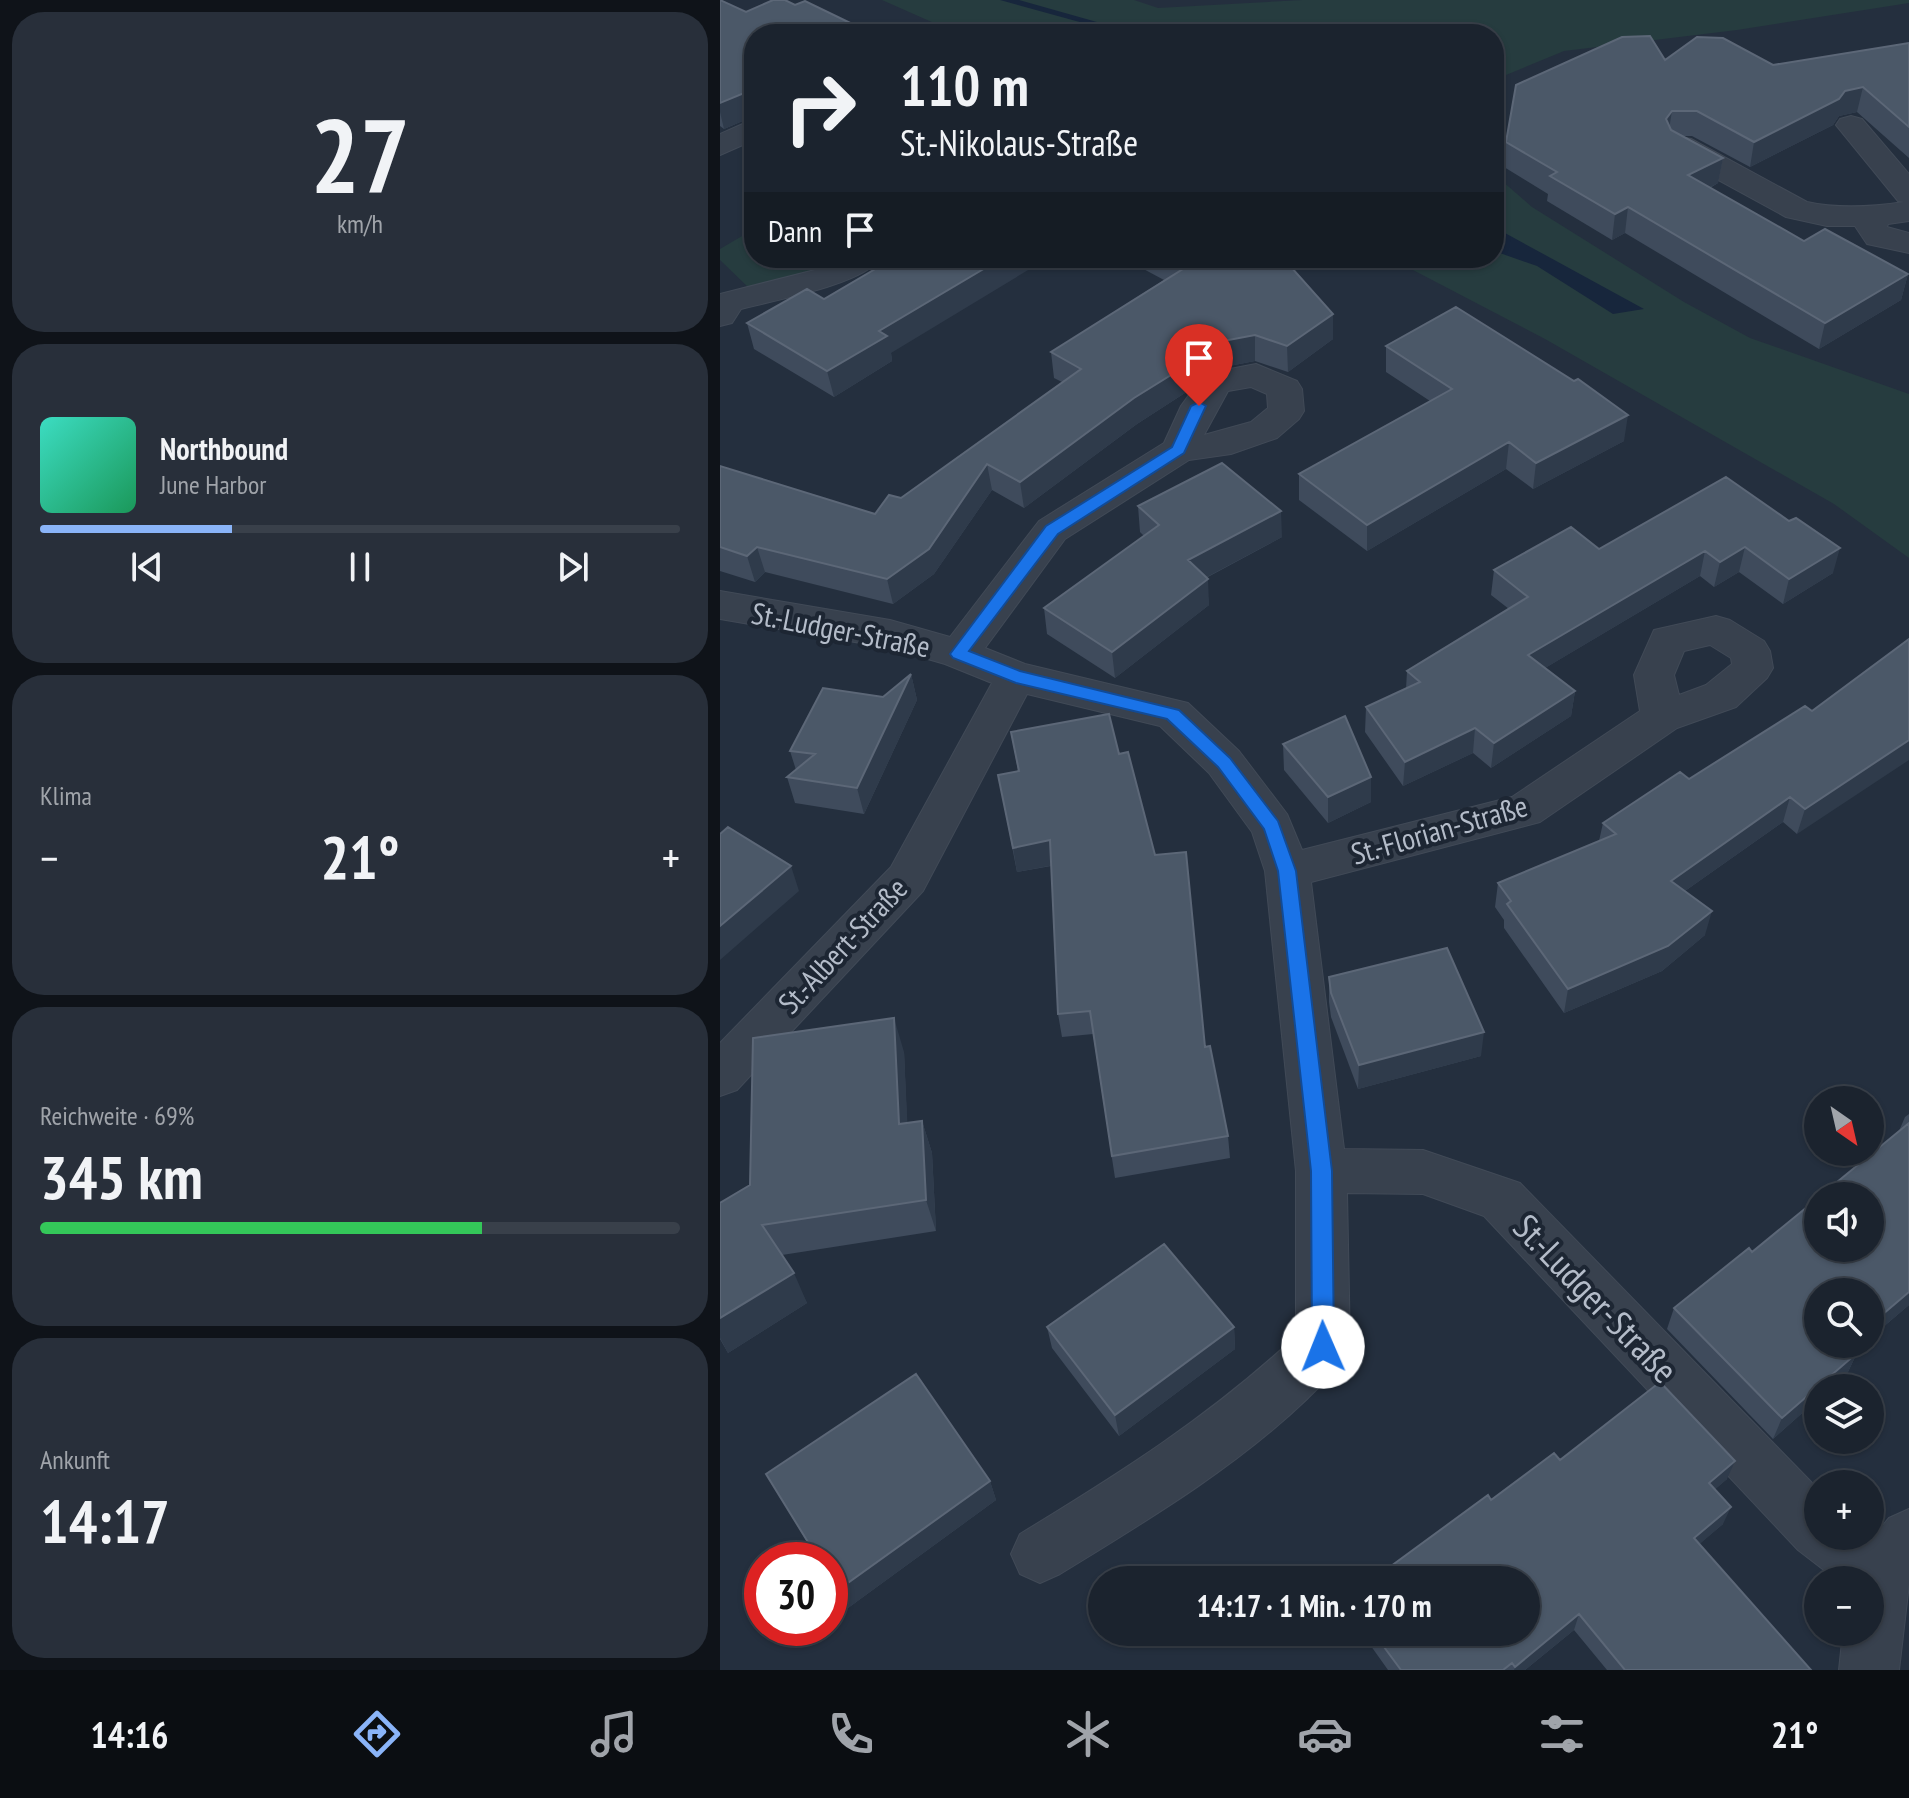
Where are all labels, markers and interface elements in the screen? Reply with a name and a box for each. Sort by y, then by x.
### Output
text: 110 m [900,49,1029,121]
icon: right [768,56,872,160]
text: 27 [310,87,410,222]
text: St.-Nikolaus-Straße [900,119,1138,166]
text: km/h [337,207,383,240]
icon: arrive [838,208,882,252]
text: Dann [768,211,822,250]
pin [1165,324,1233,406]
icon: arrive [1177,336,1221,380]
text: Northbound [160,429,288,468]
text: June Harbor [160,468,266,501]
icon: previous [125,545,169,589]
icon: pause [338,545,382,589]
icon: next [551,545,595,589]
street label: St.-Ludger-Straße [749,593,933,665]
text: Klima [40,779,92,812]
street label: St.-Florian-Straße [1346,785,1532,873]
text: 21° [320,818,400,896]
text: − [40,829,58,886]
text: + [662,829,680,886]
street label: St.-Albert-Straße [769,869,915,1021]
north arrow [1804,1086,1884,1166]
map controls [1804,1086,1884,1646]
text: Reichweite · 69% [40,1099,194,1132]
text: 345 km [40,1138,203,1216]
button: sound [1804,1182,1884,1262]
street label: St.-Ludger-Straße [1504,1204,1688,1392]
button: search [1804,1278,1884,1358]
position arrow [1281,1305,1365,1389]
button: layers [1804,1374,1884,1454]
text: Ankunft [40,1443,110,1476]
button: + [1804,1470,1884,1550]
text: 14:17 [40,1482,170,1560]
speed limit sign: 30 [744,1542,848,1646]
button: − [1804,1566,1884,1646]
text: 14:17 · 1 Min. · 170 m [1196,1586,1432,1625]
icon: directions [349,1706,405,1762]
icon: music [586,1706,642,1762]
icon: phone [823,1706,879,1762]
icon: climate [1060,1706,1116,1762]
icon: car [1297,1706,1353,1762]
icon: filters [1534,1706,1590,1762]
text: 14:16 [90,1711,168,1758]
text: 21° [1771,1711,1818,1758]

